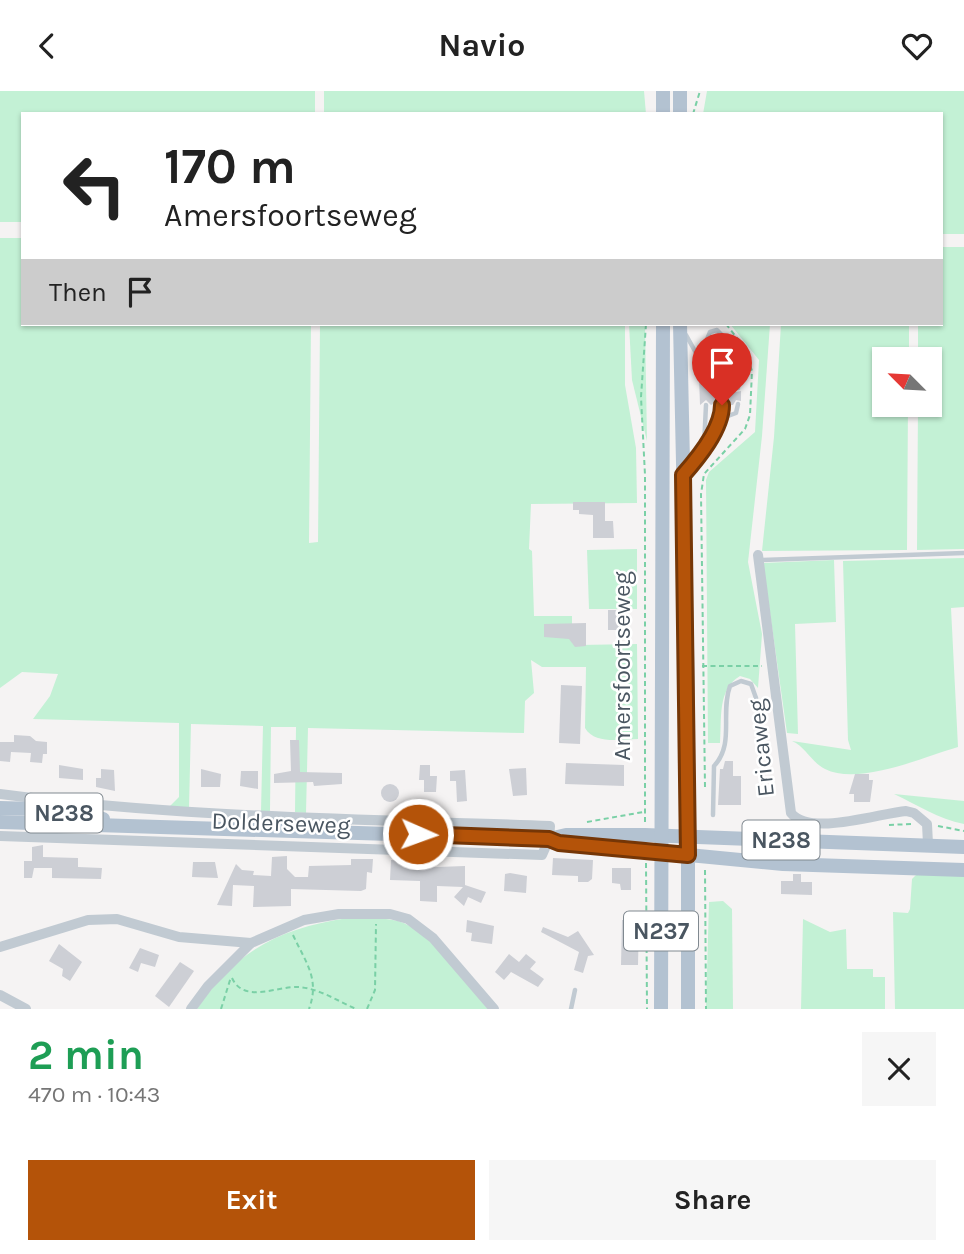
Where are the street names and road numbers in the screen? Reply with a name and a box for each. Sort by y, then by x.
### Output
street label: Amersfoortseweg [608,571,636,761]
street label: Ericaweg [742,697,780,798]
road number: N238 [25,793,102,833]
street label: Dolderseweg [211,807,351,839]
road number: N238 [742,821,820,859]
road number: N237 [624,911,698,951]

